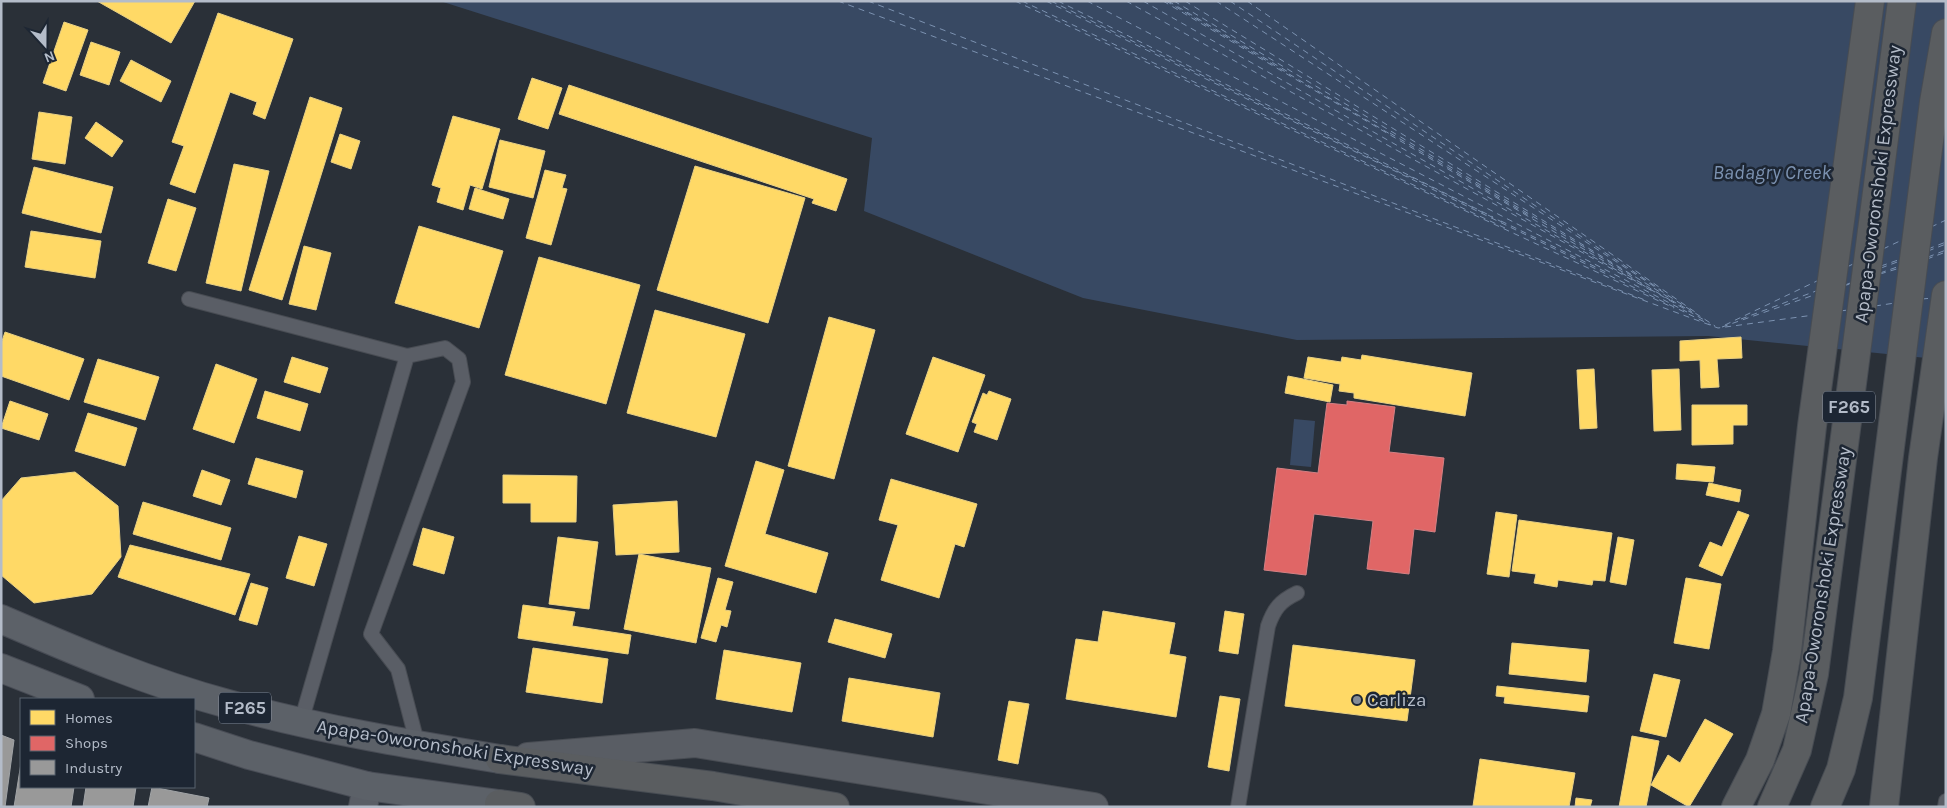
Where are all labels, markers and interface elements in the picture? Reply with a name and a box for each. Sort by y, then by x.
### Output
north arrow [20,20,70,70]
street label: Apapa-Oworonshoki Expressway [1850,44,1906,324]
text: N [42,47,57,66]
water label: Badagry Creek [1713,161,1832,184]
road number: F265 [1823,392,1875,422]
street label: Apapa-Oworonshoki Expressway [1790,445,1856,725]
place label: Carliza [1367,689,1426,711]
road number: F265 [219,692,271,724]
marker: Carliza [1351,694,1363,706]
legend [20,698,195,788]
text: Homes [65,709,113,727]
street label: Apapa-Oworonshoki Expressway [315,715,595,781]
text: Shops [65,734,108,752]
text: Industry [65,759,122,777]

